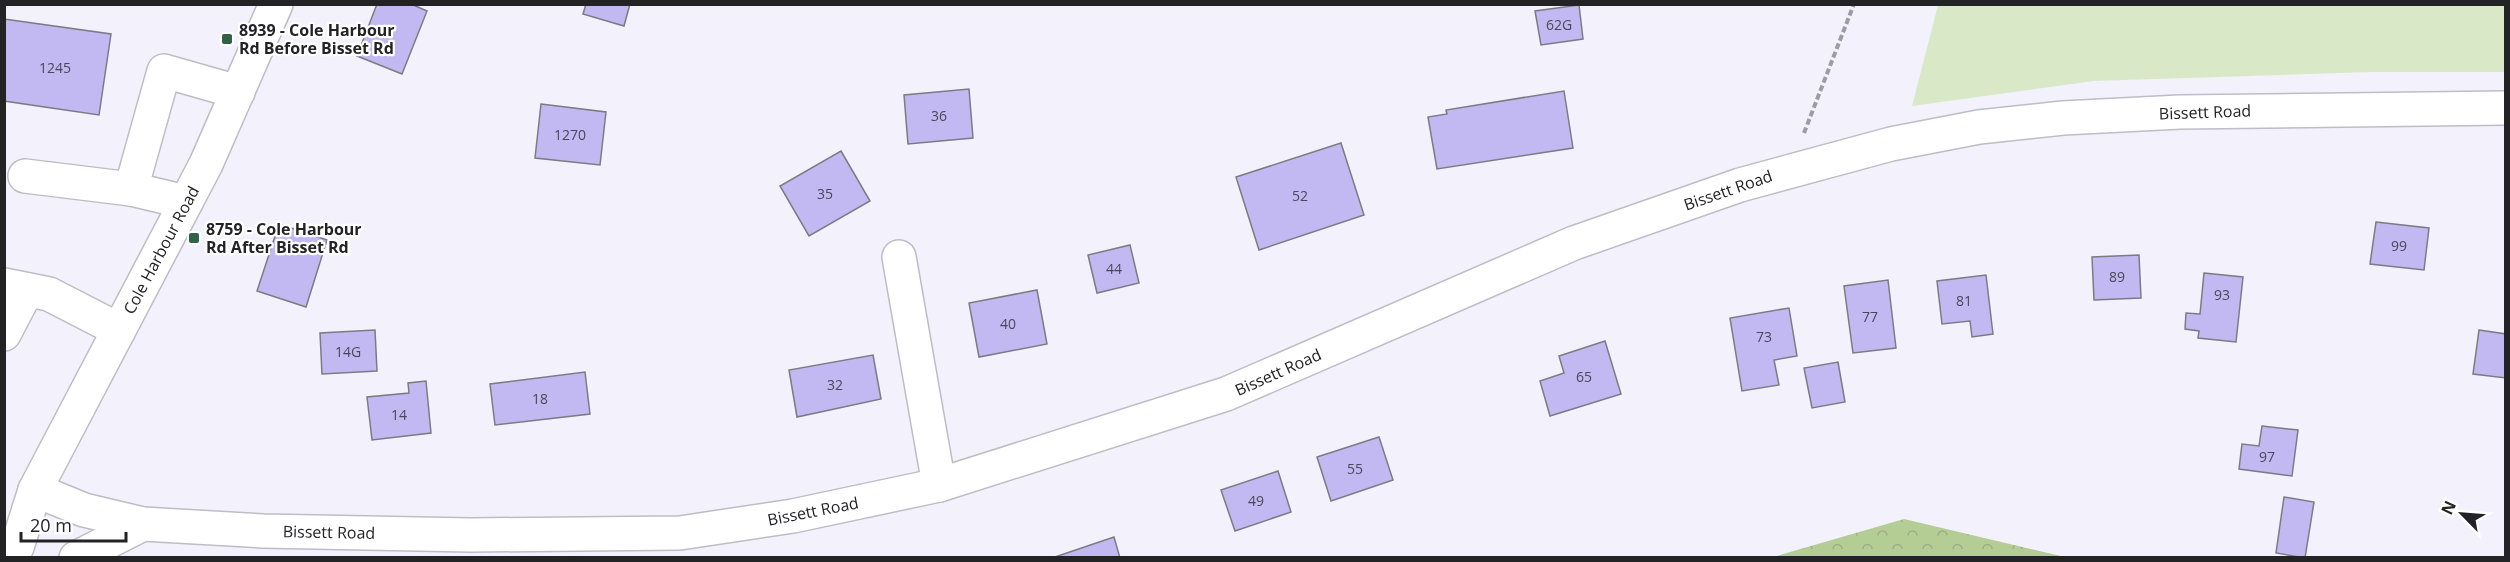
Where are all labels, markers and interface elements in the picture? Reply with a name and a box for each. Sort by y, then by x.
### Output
house number: 62G [1546,15,1572,34]
place label: 8939 - Cole Harbour Rd Before Bisset Rd [239,19,395,59]
marker: 8939 - Cole Harbour Rd Before Bisset Rd [220,32,234,46]
house number: 1245 [39,58,71,77]
street label: Bissett Road [2158,99,2252,125]
house number: 36 [931,106,947,125]
house number: 1270 [554,125,586,144]
street label: Bissett Road [1681,165,1775,215]
street label: Cole Harbour Road [118,182,204,318]
house number: 35 [817,184,833,203]
house number: 52 [1292,186,1308,205]
place label: 8759 - Cole Harbour Rd After Bisset Rd [206,218,362,258]
marker: 8759 - Cole Harbour Rd After Bisset Rd [187,231,201,245]
house number: 99 [2391,236,2407,255]
house number: 44 [1106,259,1122,278]
house number: 89 [2109,267,2125,286]
house number: 93 [2214,285,2230,304]
house number: 81 [1956,291,1972,310]
house number: 77 [1862,307,1878,326]
house number: 40 [1000,314,1016,333]
house number: 73 [1756,327,1772,346]
house number: 14G [335,342,361,361]
street label: Bissett Road [1231,343,1325,401]
house number: 65 [1576,367,1592,386]
house number: 32 [827,375,843,394]
house number: 18 [532,389,548,408]
house number: 14 [391,405,407,424]
house number: 97 [2259,447,2275,466]
house number: 55 [1347,459,1363,478]
north arrow [2432,484,2492,544]
street label: Bissett Road [766,491,860,531]
house number: 49 [1248,491,1264,510]
text: N [2436,497,2461,518]
scale bar [21,505,126,543]
text: 20 m [30,513,72,537]
street label: Bissett Road [283,520,375,544]

